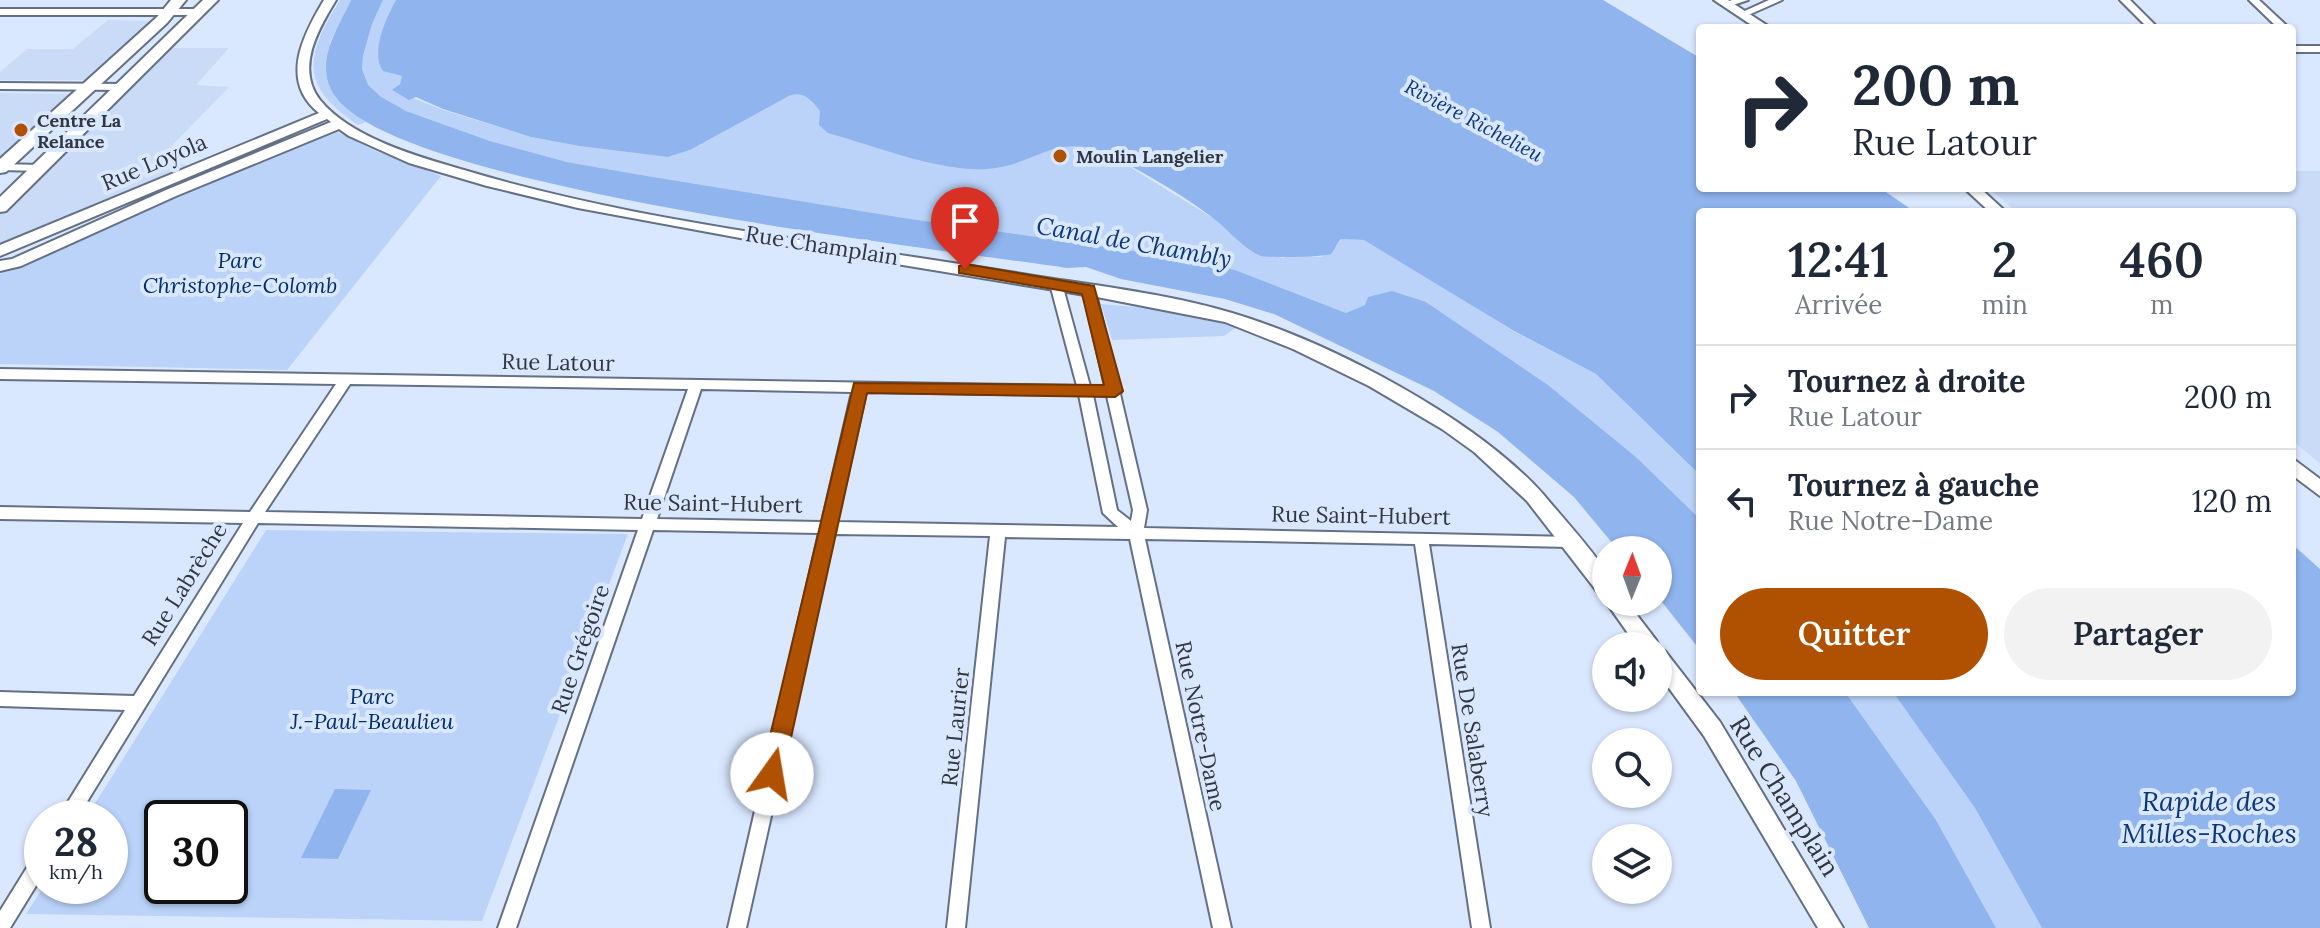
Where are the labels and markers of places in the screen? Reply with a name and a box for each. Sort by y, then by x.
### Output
place label: Centre La Relance [37,109,122,153]
marker: Centre La Relance [12,121,30,139]
place label: Moulin Langelier [1076,145,1224,168]
marker: Moulin Langelier [1051,147,1069,165]
pin [931,187,999,269]

